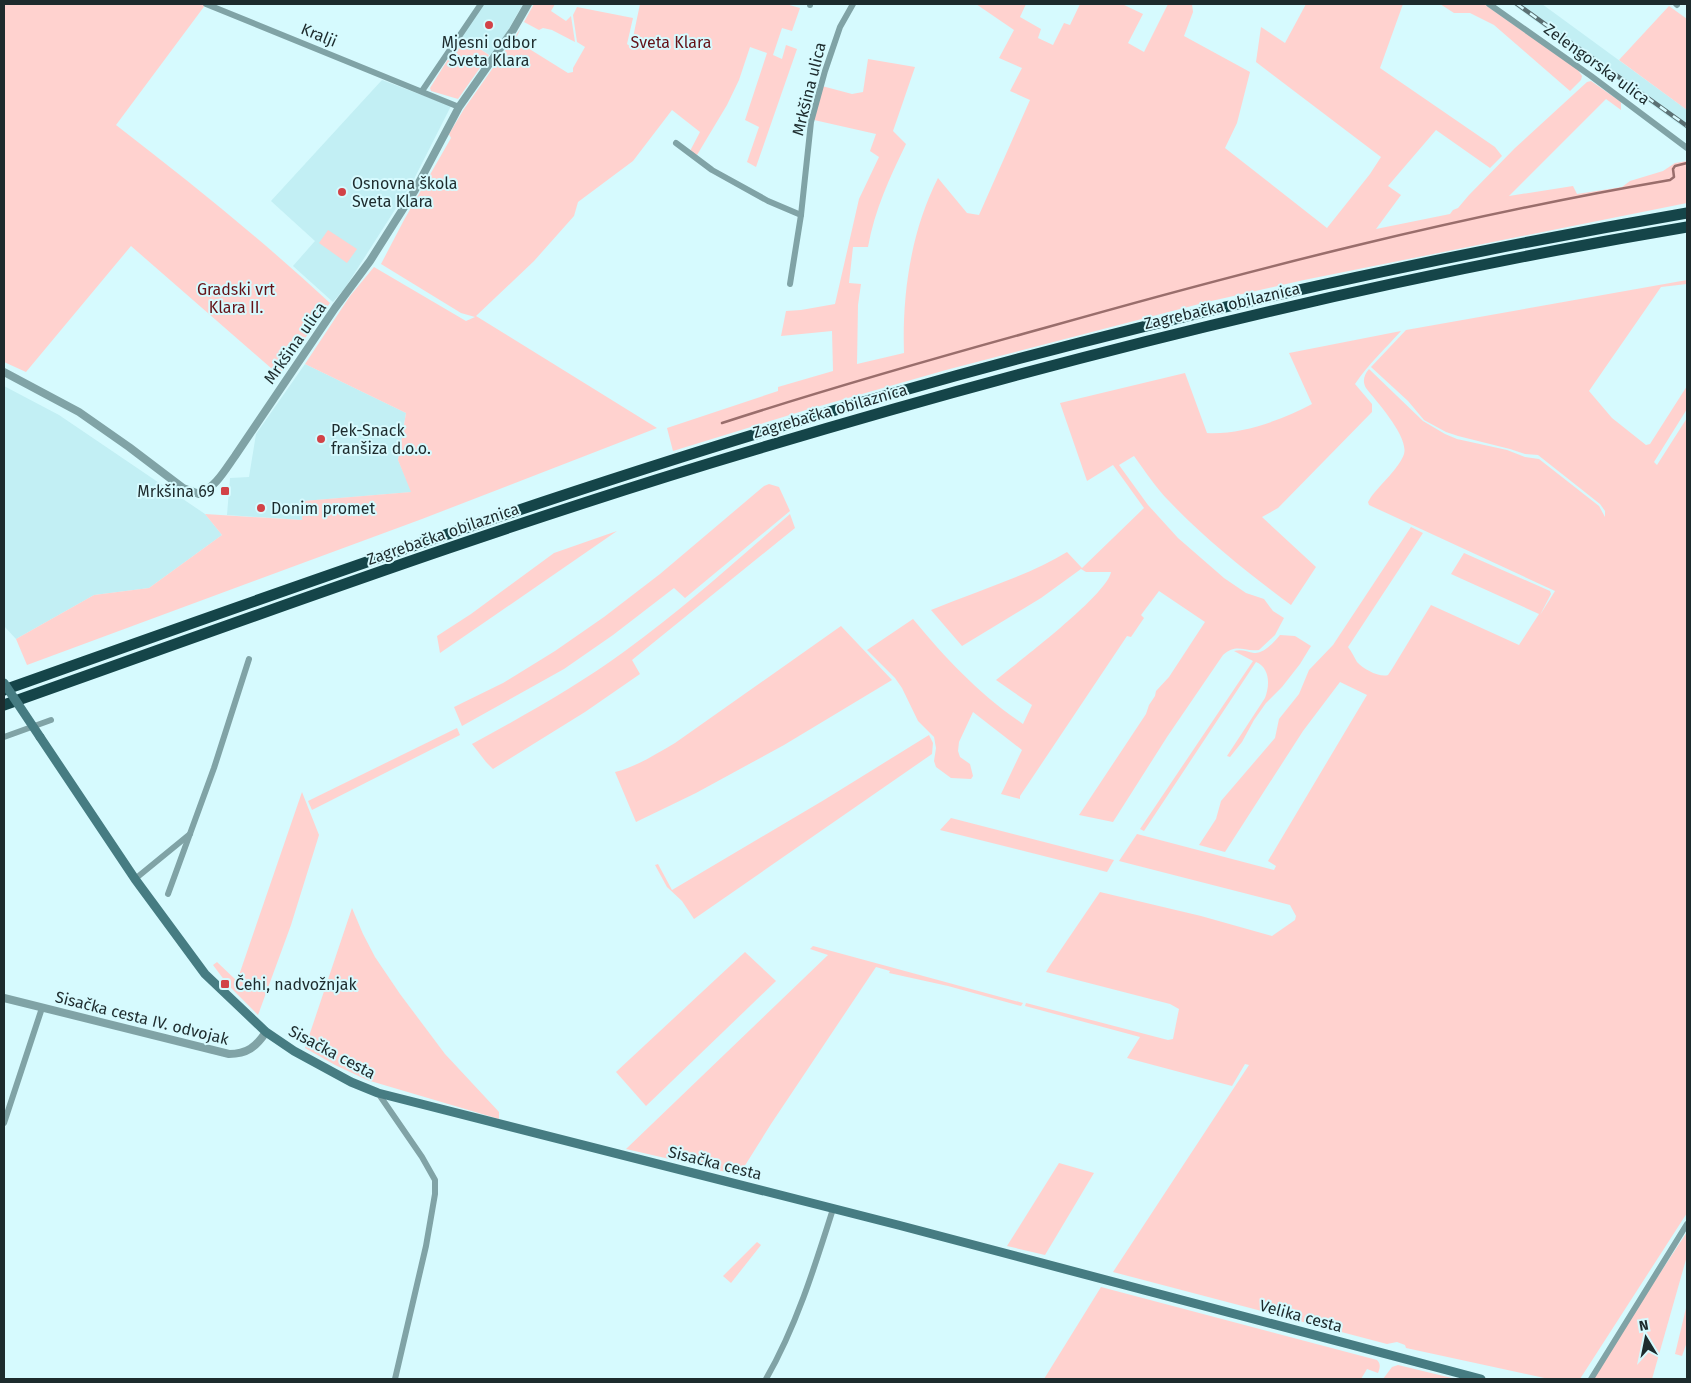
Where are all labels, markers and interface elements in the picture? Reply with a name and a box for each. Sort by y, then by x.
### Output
street label: Kralji [298,19,340,51]
marker: Mjesni odbor Sveta Klara [483,19,495,31]
street label: Zelengorska ulica [1541,19,1653,109]
place label: Mjesni odbor Sveta Klara [441,33,537,70]
park label: Sveta Klara [631,33,711,52]
street label: Mrkšina ulica [788,40,830,138]
place label: Osnovna škola Sveta Klara [352,174,458,211]
marker: Osnovna škola Sveta Klara [336,186,348,198]
street label: Zagrebačka obilaznica [1142,279,1302,333]
park label: Gradski vrt Klara II. [197,280,275,317]
street label: Mrkšina ulica [260,298,330,388]
street label: Zagrebačka obilaznica [751,380,909,442]
place label: Pek-Snack franšiza d.o.o. [331,421,431,458]
marker: Pek-Snack franšiza d.o.o. [315,433,327,445]
place label: Mrkšina 69 [137,482,215,501]
marker: Mrkšina 69 [219,485,231,497]
place label: Donim promet [271,499,375,518]
street label: Zagrebačka obilaznica [364,499,522,569]
marker: Donim promet [255,502,267,514]
place label: Čehi, nadvožnjak [235,974,358,994]
marker: Čehi, nadvožnjak [219,978,231,990]
street label: Sisačka cesta IV. odvojak [53,987,232,1049]
street label: Sisačka cesta [285,1021,379,1083]
street label: Sisačka cesta [666,1142,764,1184]
street label: Velika cesta [1257,1296,1345,1336]
north arrow [1621,1313,1671,1363]
text: N [1638,1317,1650,1335]

